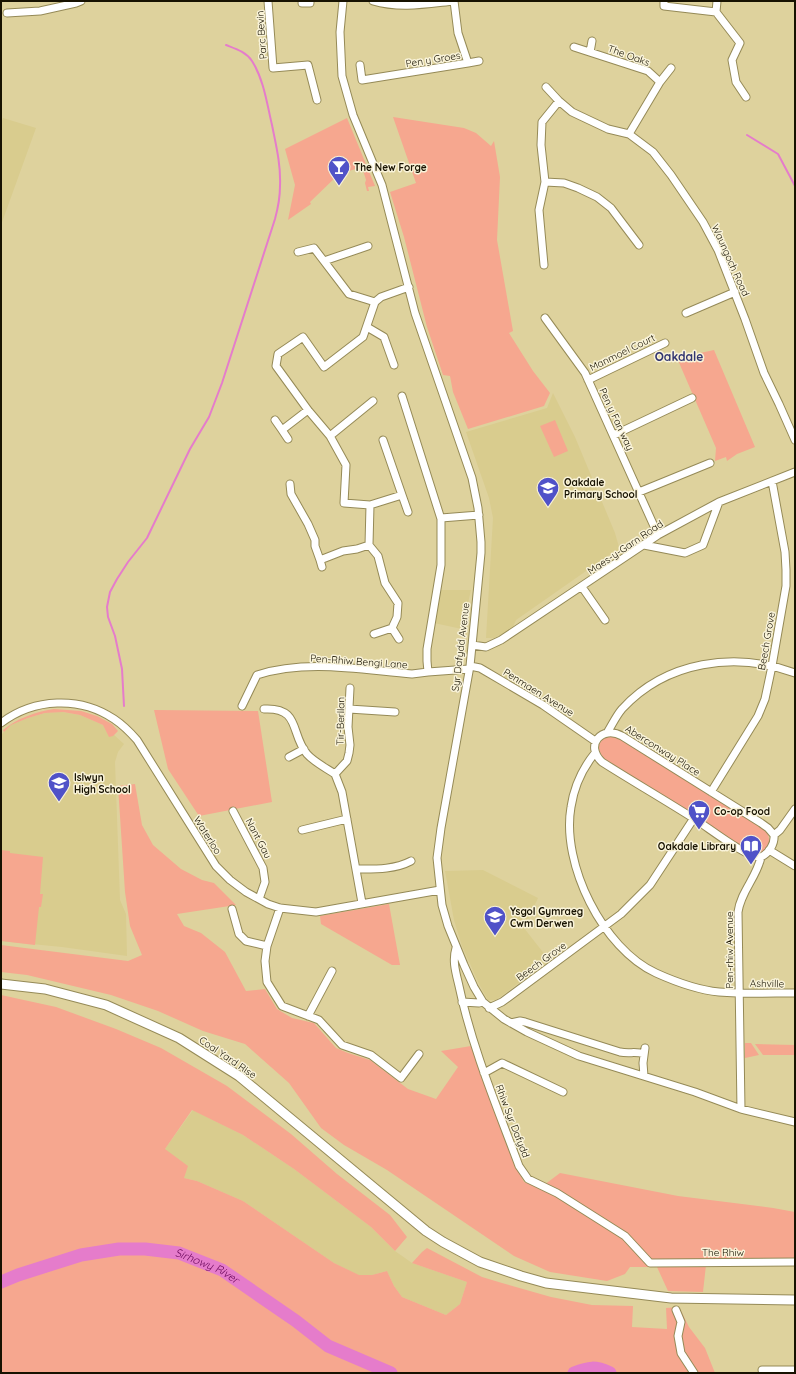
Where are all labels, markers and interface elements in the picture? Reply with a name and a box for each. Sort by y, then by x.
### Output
street label: Parc Bevin [253,10,270,60]
street label: The Oaks [606,42,652,69]
street label: Pen y Groes [405,49,462,70]
bar icon: The New Forge [326,154,352,187]
place label: The New Forge [354,161,427,174]
street label: Waungoch Road [709,222,752,298]
street label: Manmoel Court [587,331,658,374]
district label: Oakdale [655,349,703,364]
street label: Pen y Fan way [596,386,637,453]
school or university icon: Oakdale Primary School [535,475,561,508]
place label: Oakdale Primary School [564,476,637,501]
street label: Maes-y-Garn Road [585,517,666,578]
street label: Syr Dafydd Avenue [449,602,472,692]
street label: Beech Grove [755,611,778,671]
street label: Pen-Rhiw Bengi Lane [310,652,409,671]
street label: Penmaen Avenue [501,665,577,720]
street label: Tir-Berllan [334,697,347,745]
street label: Aberconway Place [623,722,703,779]
school or university icon: Islwyn High School [46,770,72,803]
place label: Islwyn High School [74,771,131,796]
supermarket icon: Co-op Food [686,798,712,831]
place label: Co-op Food [714,805,770,818]
street label: Waterloo [191,814,224,857]
street label: Nant Gau [242,816,275,861]
library icon: Oakdale Library [738,833,764,866]
place label: Oakdale Library [658,840,736,853]
school or university icon: Ysgol Gymraeg Cwm Derwen [482,904,508,937]
place label: Ysgol Gymraeg Cwm Derwen [510,905,583,930]
street label: Pen-rhiw Avenue [723,911,736,989]
street label: Beech Grove [514,939,569,984]
street label: Ashville [750,977,785,990]
street label: Coal Yard Rise [196,1033,259,1082]
street label: Rhiw Syr Dafydd [493,1083,532,1160]
water label: Sirhowy River [174,1246,243,1288]
street label: The Rhiw [702,1246,745,1259]

